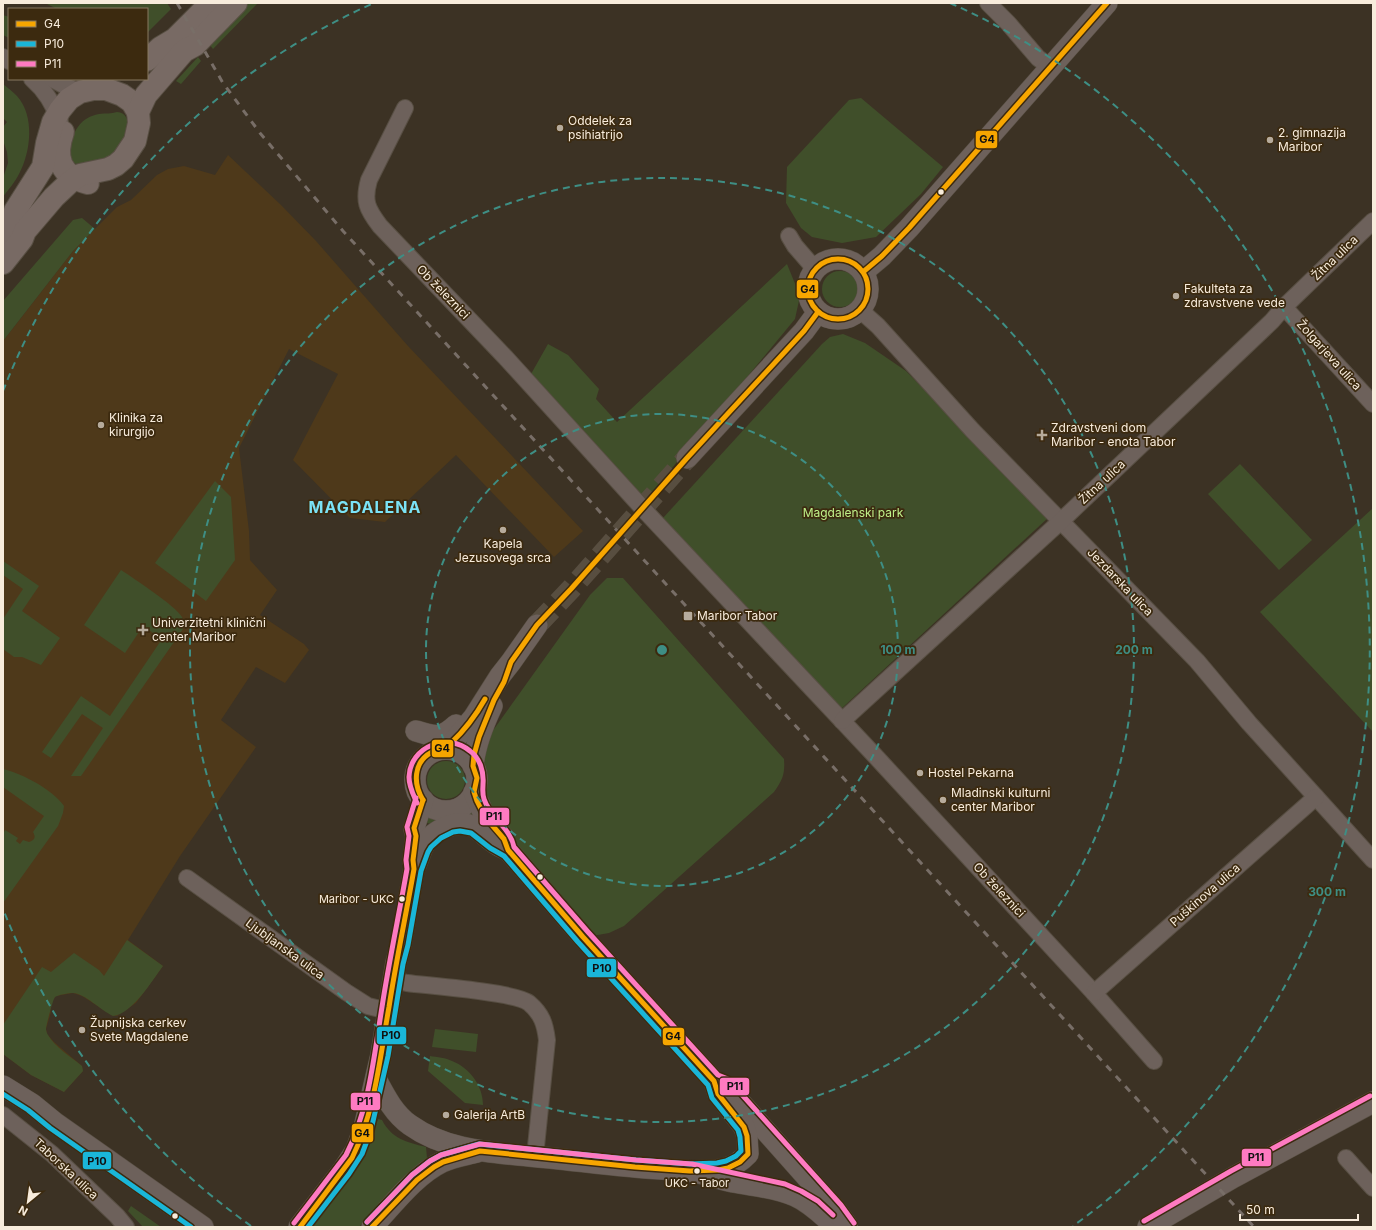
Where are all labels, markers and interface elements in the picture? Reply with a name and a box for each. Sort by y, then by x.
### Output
legend [8,8,148,80]
text: G4 [44,16,61,31]
text: P10 [44,36,64,51]
text: P11 [44,56,61,71]
place label: Oddelek za psihiatrijo [568,113,632,142]
marker: Oddelek za psihiatrijo [555,123,565,133]
place label: 2. gimnazija Maribor [1278,125,1346,154]
line badge: G4 [975,130,998,149]
text: G4 [979,132,995,146]
marker: 2. gimnazija Maribor [1265,135,1275,145]
unlabelled marker [936,187,946,197]
street label: Žitna ulica [1309,232,1361,283]
street label: Ob železnici [414,261,473,322]
line badge: G4 [796,279,819,299]
place label: Fakulteta za zdravstvene vede [1184,281,1285,310]
text: G4 [800,282,816,296]
marker: Fakulteta za zdravstvene vede [1171,291,1181,301]
street label: Žolgarjeva ulica [1294,316,1365,393]
place label: Klinika za kirurgijo [109,410,163,439]
marker: Klinika za kirurgijo [96,420,106,430]
place label: Zdravstveni dom Maribor - enota Tabor [1051,420,1176,449]
marker: Zdravstveni dom Maribor - enota Tabor [1036,429,1048,441]
street label: Žitna ulica [1075,456,1128,507]
district label: MAGDALENA [309,497,421,517]
park label: Magdalenski park [803,505,904,520]
marker: Kapela Jezusovega srca [498,525,508,535]
place label: Kapela Jezusovega srca [455,536,551,565]
street label: Jezdarska ulica [1084,545,1156,619]
place label: Maribor Tabor [697,608,778,623]
marker: Maribor Tabor [682,610,694,622]
place label: Univerzitetni klinični center Maribor [152,615,266,644]
marker: Univerzitetni klinični center Maribor [137,624,149,636]
text: 100 m [880,642,916,657]
text: 200 m [1115,642,1153,657]
centre of rings [655,643,669,657]
line badge: G4 [431,739,454,758]
text: G4 [434,741,450,755]
place label: Hostel Pekarna [928,765,1014,780]
marker: Hostel Pekarna [915,768,925,778]
place label: Mladinski kulturni center Maribor [951,785,1051,814]
marker: Mladinski kulturni center Maribor [938,795,948,805]
line badge: P11 [479,807,510,826]
text: P11 [486,809,503,823]
street label: Ob železnici [970,859,1029,920]
street label: Puškinova ulica [1167,860,1243,929]
unlabelled marker [535,872,545,882]
text: 300 m [1308,884,1346,899]
place label: Maribor - UKC [319,892,394,906]
marker: Maribor - UKC [397,894,407,904]
street label: Ljubljanska ulica [243,915,327,982]
line badge: P10 [586,958,617,978]
text: P10 [592,961,612,975]
place label: Župnijska cerkev Svete Magdalene [90,1015,188,1044]
marker: Župnijska cerkev Svete Magdalene [77,1025,87,1035]
line badge: P10 [376,1026,407,1045]
line badge: G4 [662,1027,685,1046]
text: P10 [381,1028,401,1042]
text: G4 [665,1029,681,1043]
line badge: P11 [719,1077,750,1096]
text: P11 [727,1079,744,1093]
line badge: P11 [350,1092,381,1111]
text: P11 [357,1094,374,1108]
place label: Galerija ArtB [454,1107,525,1122]
marker: Galerija ArtB [441,1110,451,1120]
line badge: G4 [351,1123,374,1143]
text: G4 [354,1126,370,1140]
street label: Taborska ulica [31,1135,102,1202]
line badge: P11 [1241,1148,1272,1167]
text: P11 [1248,1150,1265,1164]
line badge: P10 [82,1151,112,1170]
text: P10 [87,1154,107,1168]
marker: UKC - Tabor [692,1166,702,1176]
place label: UKC - Tabor [665,1176,729,1190]
north arrow [8,1182,48,1222]
scale bar [1240,1196,1358,1222]
text: 50 m [1246,1202,1275,1217]
text: N [16,1203,30,1219]
unlabelled marker [170,1211,180,1221]

